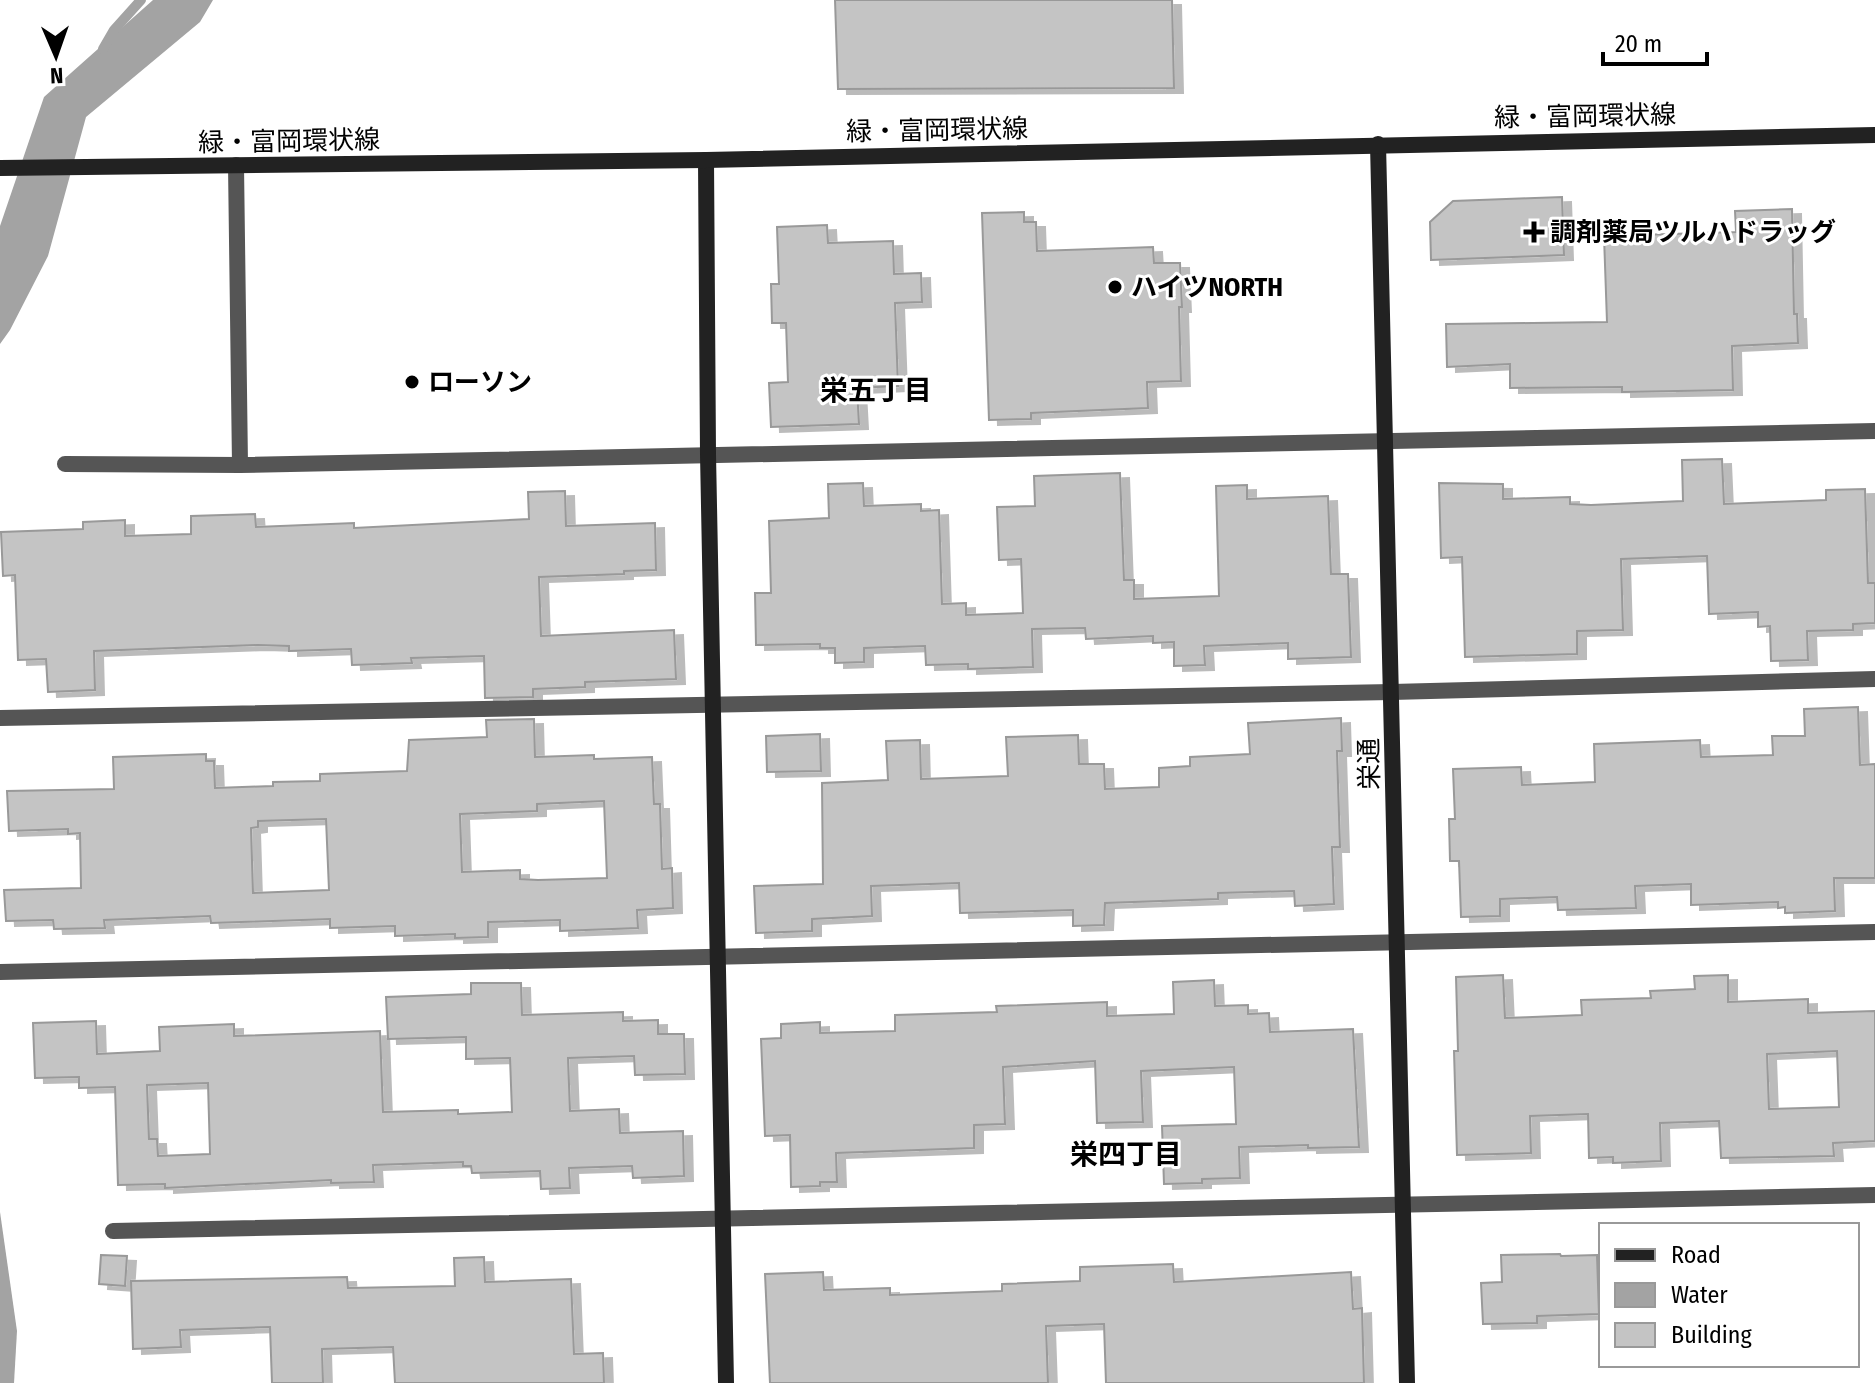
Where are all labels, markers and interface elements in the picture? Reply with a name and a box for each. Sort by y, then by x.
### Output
north arrow [16,16,96,96]
scale bar [1603,16,1707,66]
text: 20 m [1615,30,1662,58]
text: N [50,62,64,89]
street label: 緑・富岡環状線 [1494,99,1676,134]
street label: 緑・富岡環状線 [846,113,1028,148]
street label: 緑・富岡環状線 [198,124,380,159]
place label: 調剤薬局ツルハドラッグ [1550,217,1836,248]
marker: 調剤薬局ツルハドラッグ [1525,223,1543,241]
place label: ハイツNORTH [1131,272,1283,303]
marker: ハイツNORTH [1106,278,1124,296]
place label: ローソン [428,367,532,398]
marker: ローソン [403,373,421,391]
district label: 栄五丁目 [820,374,932,407]
street label: 栄通 [1354,738,1385,790]
district label: 栄四丁目 [1070,1138,1182,1171]
legend [1599,1223,1859,1367]
text: Road [1671,1241,1721,1269]
text: Water [1671,1281,1728,1309]
text: Building [1671,1321,1753,1349]

